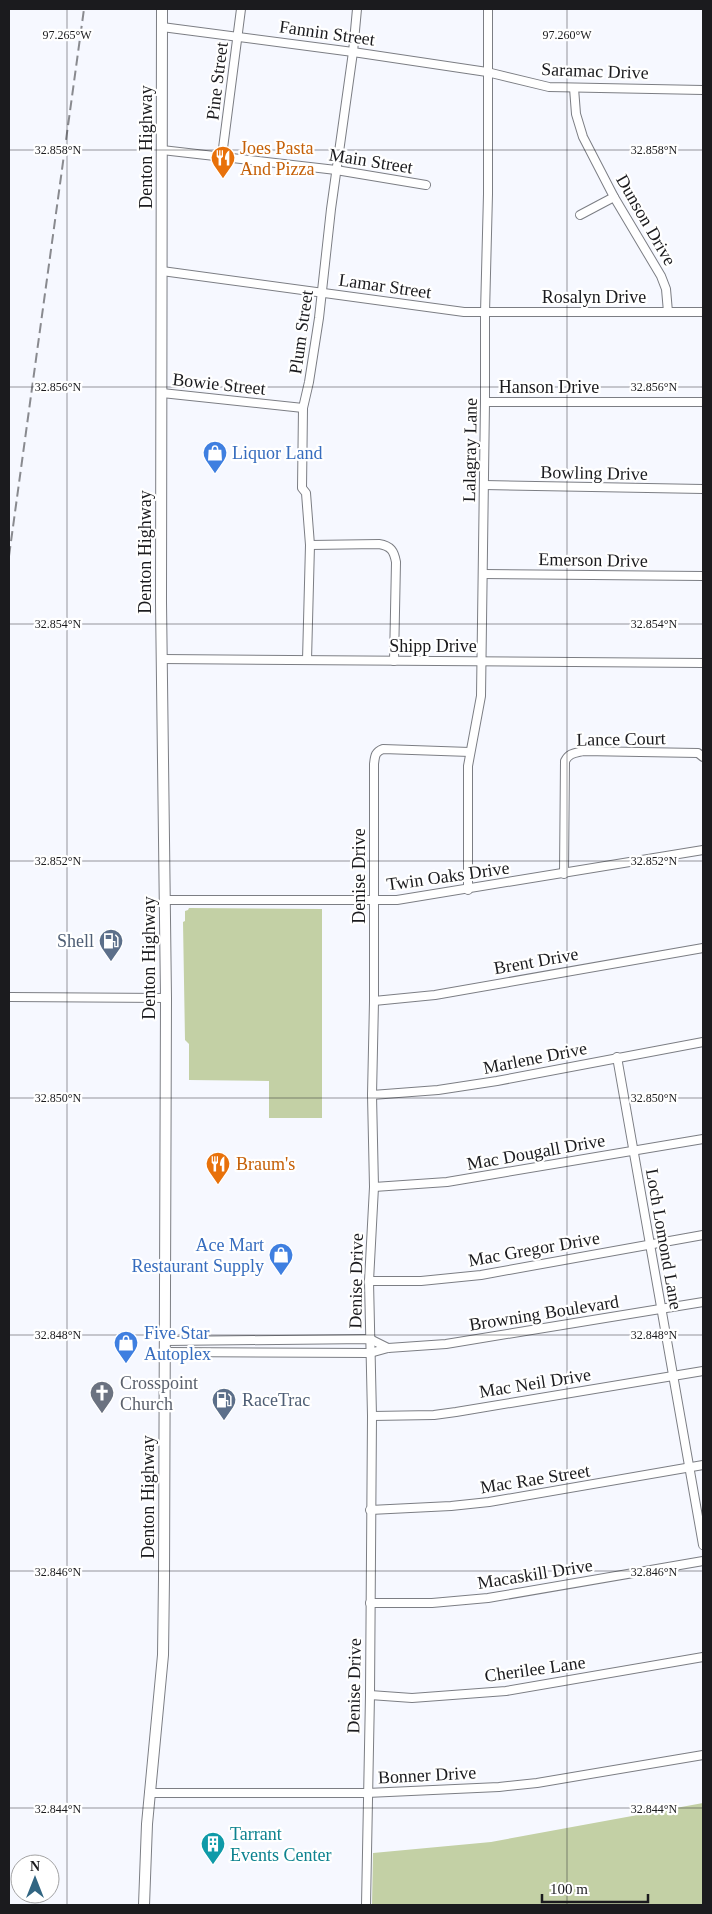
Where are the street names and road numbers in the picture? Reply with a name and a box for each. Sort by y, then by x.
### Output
street label: Fannin Street [278,16,376,50]
street label: Pine Street [202,41,232,121]
street label: Saramac Drive [541,59,649,83]
street label: Denton Highway [136,85,156,209]
street label: Main Street [328,145,414,177]
street label: Dunson Drive [612,171,680,269]
street label: Lamar Street [337,270,433,302]
street label: Rosalyn Drive [542,287,646,307]
street label: Plum Street [285,289,317,375]
street label: Bowie Street [171,369,267,399]
street label: Hanson Drive [499,377,599,397]
street label: Lalagray Lane [459,398,481,502]
street label: Bowling Drive [540,462,648,484]
street label: Denton Highway [135,490,155,614]
street label: Emerson Drive [538,549,648,571]
street label: Shipp Drive [389,636,477,656]
street label: Lance Court [576,728,666,750]
street label: Denise Drive [349,828,369,924]
street label: Twin Oaks Drive [385,857,511,895]
street label: Denton Highway [139,896,159,1020]
street label: Brent Drive [492,944,580,978]
street label: Marlene Drive [481,1038,589,1078]
street label: Mac Dougall Drive [465,1130,607,1174]
street label: Loch Lomond Lane [642,1167,686,1311]
street label: Mac Gregor Drive [467,1228,601,1270]
street label: Denise Drive [345,1233,367,1329]
street label: Browning Boulevard [468,1291,620,1335]
street label: Mac Neil Drive [478,1364,592,1402]
street label: Denton Highway [138,1435,158,1559]
street label: Mac Rae Street [479,1460,591,1498]
street label: Macaskill Drive [476,1555,594,1593]
street label: Denise Drive [343,1638,365,1734]
street label: Cherilee Lane [483,1652,587,1686]
street label: Bonner Drive [377,1762,477,1788]

